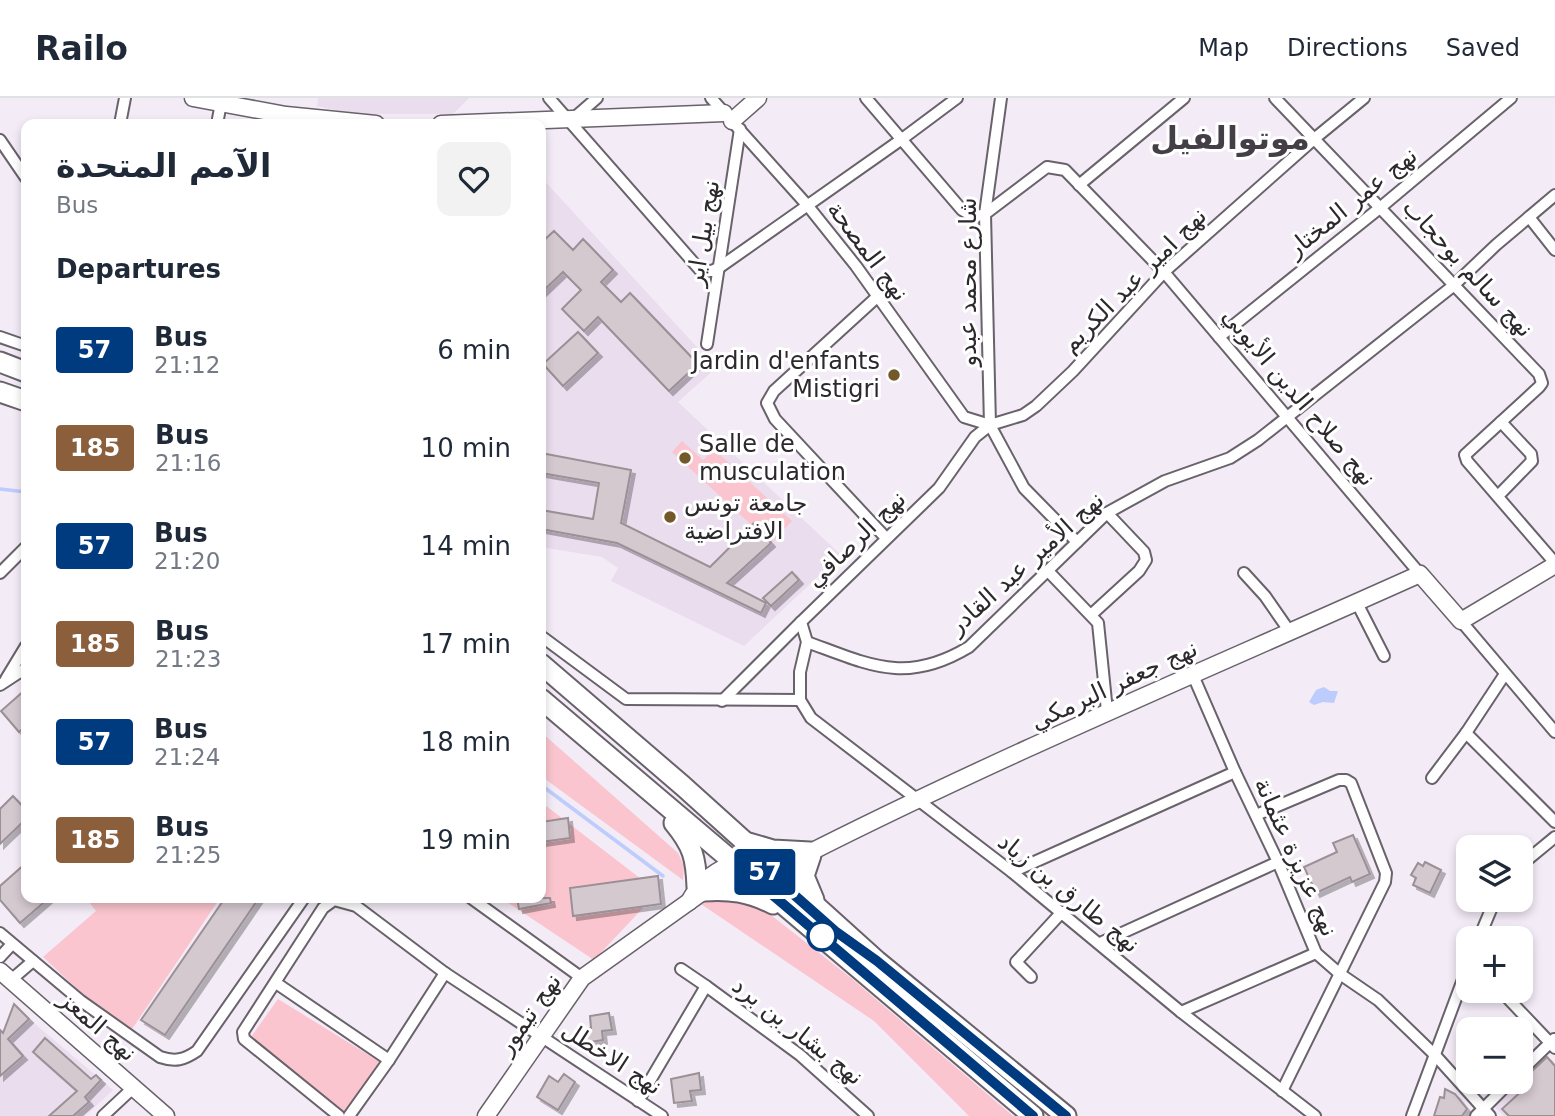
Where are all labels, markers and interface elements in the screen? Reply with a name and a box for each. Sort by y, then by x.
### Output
text: Railo [35,29,128,68]
text: Map [1198,34,1249,62]
text: Directions [1287,34,1408,62]
text: Saved [1446,34,1520,62]
district label: موتوالفيل [1150,119,1310,157]
street label: نهج عمر المختار [1280,141,1423,264]
button: heart [437,142,511,216]
text: الآمم المتحدة [56,146,271,185]
street label: نهج بيل اير [681,178,725,289]
text: Bus [56,192,98,218]
street label: نهج سالم بوحجاب [1397,193,1539,343]
street label: نهج المصحة [821,195,915,307]
street label: شارع محمد عبدو [954,197,982,368]
street label: نهج امير عبد الكريم [1056,202,1212,358]
text: Departures [56,254,221,284]
street label: نهج صلاح الدين الأيوبي [1216,302,1382,492]
text: Bus [154,322,208,352]
text: 6 min [437,335,511,365]
text: 57 [78,336,111,364]
place label: Jardin d'enfants Mistigri [690,347,880,403]
text: 21:12 [154,352,220,378]
marker: Jardin d'enfants Mistigri [886,367,902,383]
text: Bus [155,420,209,450]
place label: Salle de musculation [699,430,846,486]
text: 10 min [421,433,511,463]
text: 185 [70,434,120,462]
text: 21:16 [155,450,221,476]
marker: Salle de musculation [677,450,693,466]
street label: نهج الرصافي [801,485,911,593]
street label: نهج الأمير عبد القادر [941,485,1110,641]
place label: جامعة تونس الافتراضية [684,489,807,545]
marker: جامعة تونس الافتراضية [662,509,678,525]
text: Bus [154,518,208,548]
text: 14 min [421,531,511,561]
text: 57 [78,532,111,560]
text: 21:20 [154,548,220,574]
text: Bus [155,616,209,646]
text: 17 min [421,629,511,659]
text: 185 [70,630,120,658]
street label: نهج جعفر البرمكي [1026,634,1202,736]
text: 21:23 [155,646,221,672]
text: Bus [154,714,208,744]
text: 18 min [421,727,511,757]
text: 57 [78,728,111,756]
text: 21:24 [154,744,220,770]
street label: نهج عزيزة عثمانة [1248,773,1344,941]
text: Bus [155,812,209,842]
text: 19 min [421,825,511,855]
text: 185 [70,826,120,854]
street label: نهج طارق بن زياد [993,827,1145,959]
map controls [1456,835,1533,1094]
button: layers [1456,835,1533,912]
text: 21:25 [155,842,221,868]
line badge: 57 [734,849,796,895]
text: 57 [748,858,782,886]
unlabelled marker [807,921,837,951]
button: + [1456,926,1533,1003]
street label: نهج تيمور [490,968,567,1061]
street label: نهج بشار بن برد [727,971,869,1091]
street label: نهج المعز [53,984,142,1067]
street label: نهج الاخطل [557,1015,667,1101]
button: − [1456,1017,1533,1094]

